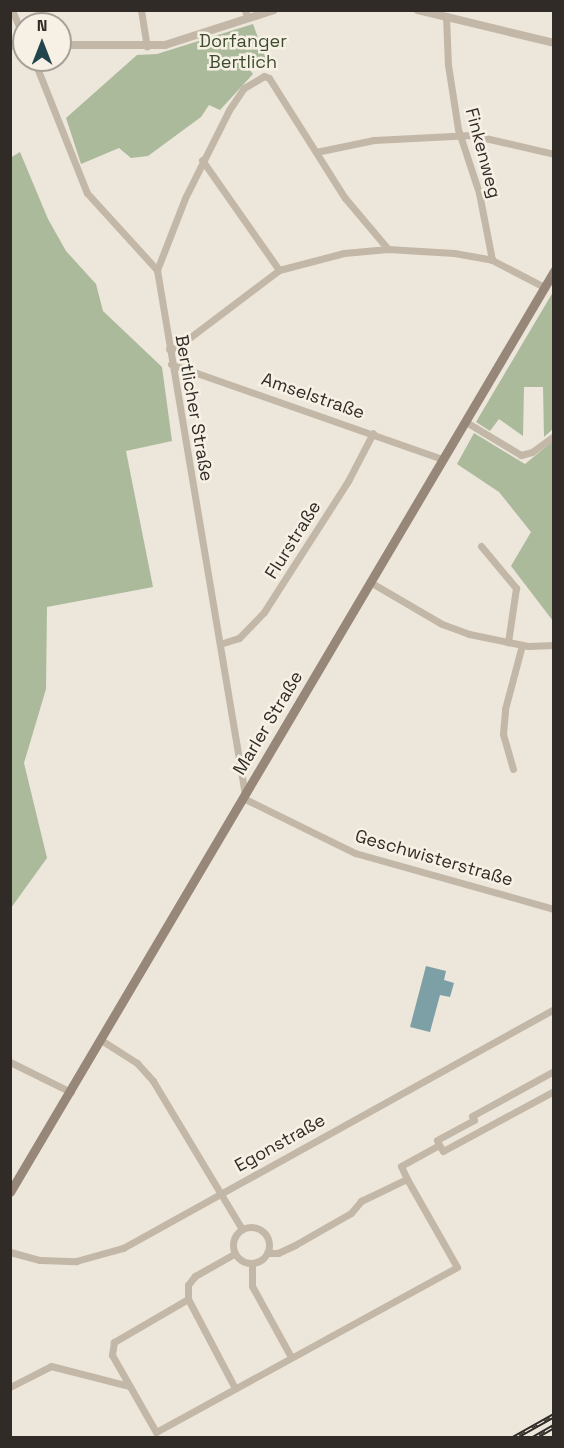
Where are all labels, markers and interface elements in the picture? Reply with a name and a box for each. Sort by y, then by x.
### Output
north arrow [12,12,72,72]
text: N [37,15,47,36]
park label: Dorfanger Bertlich [199,31,287,74]
street label: Finkenweg [461,106,505,200]
street label: Bertlicher Straße [170,333,218,483]
street label: Amselstraße [259,368,367,424]
street label: Flurstraße [260,497,326,583]
street label: Marler Straße [229,667,307,779]
street label: Geschwisterstraße [352,825,516,891]
street label: Egonstraße [231,1109,329,1177]

